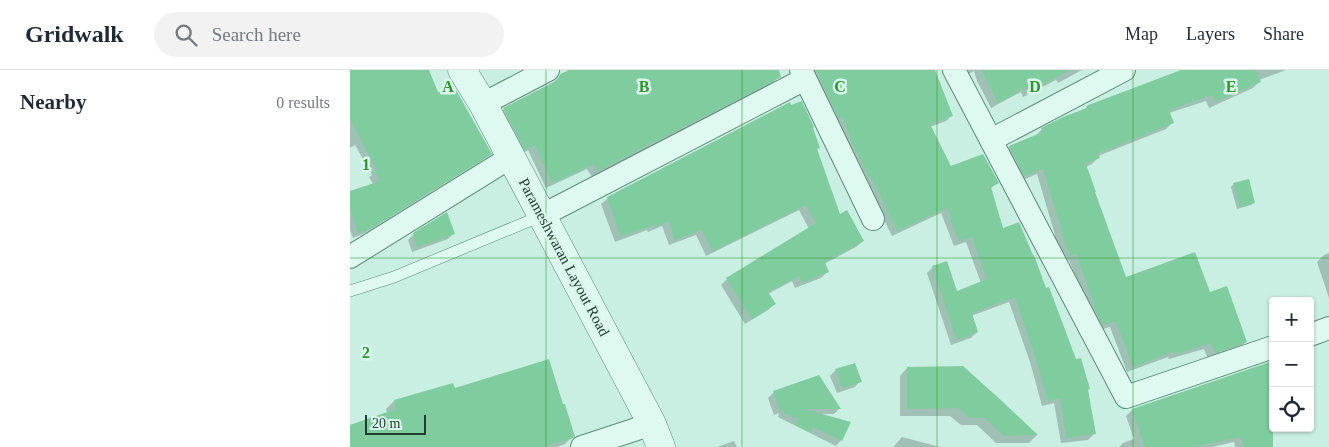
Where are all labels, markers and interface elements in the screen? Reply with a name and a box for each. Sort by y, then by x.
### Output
search box [154,12,504,57]
text: Gridwalk [25,21,124,47]
icon: search [172,21,200,49]
text: Search here [212,24,301,45]
text: Map [1125,24,1158,44]
text: Layers [1186,24,1235,44]
text: Share [1263,24,1304,44]
text: A [442,78,454,95]
text: B [639,78,650,95]
text: C [834,78,846,95]
text: D [1029,78,1041,95]
text: E [1226,78,1236,95]
text: Nearby [20,90,87,114]
text: 0 results [276,94,330,111]
text: 1 [362,156,370,173]
street label: Parameshwaran Layout Road [515,175,613,339]
map controls [1269,297,1314,432]
button: + [1269,297,1314,342]
button: − [1269,342,1314,387]
text: 2 [362,344,370,361]
button: locate [1269,387,1314,432]
scale bar [365,412,426,435]
text: 20 m [372,416,400,431]

